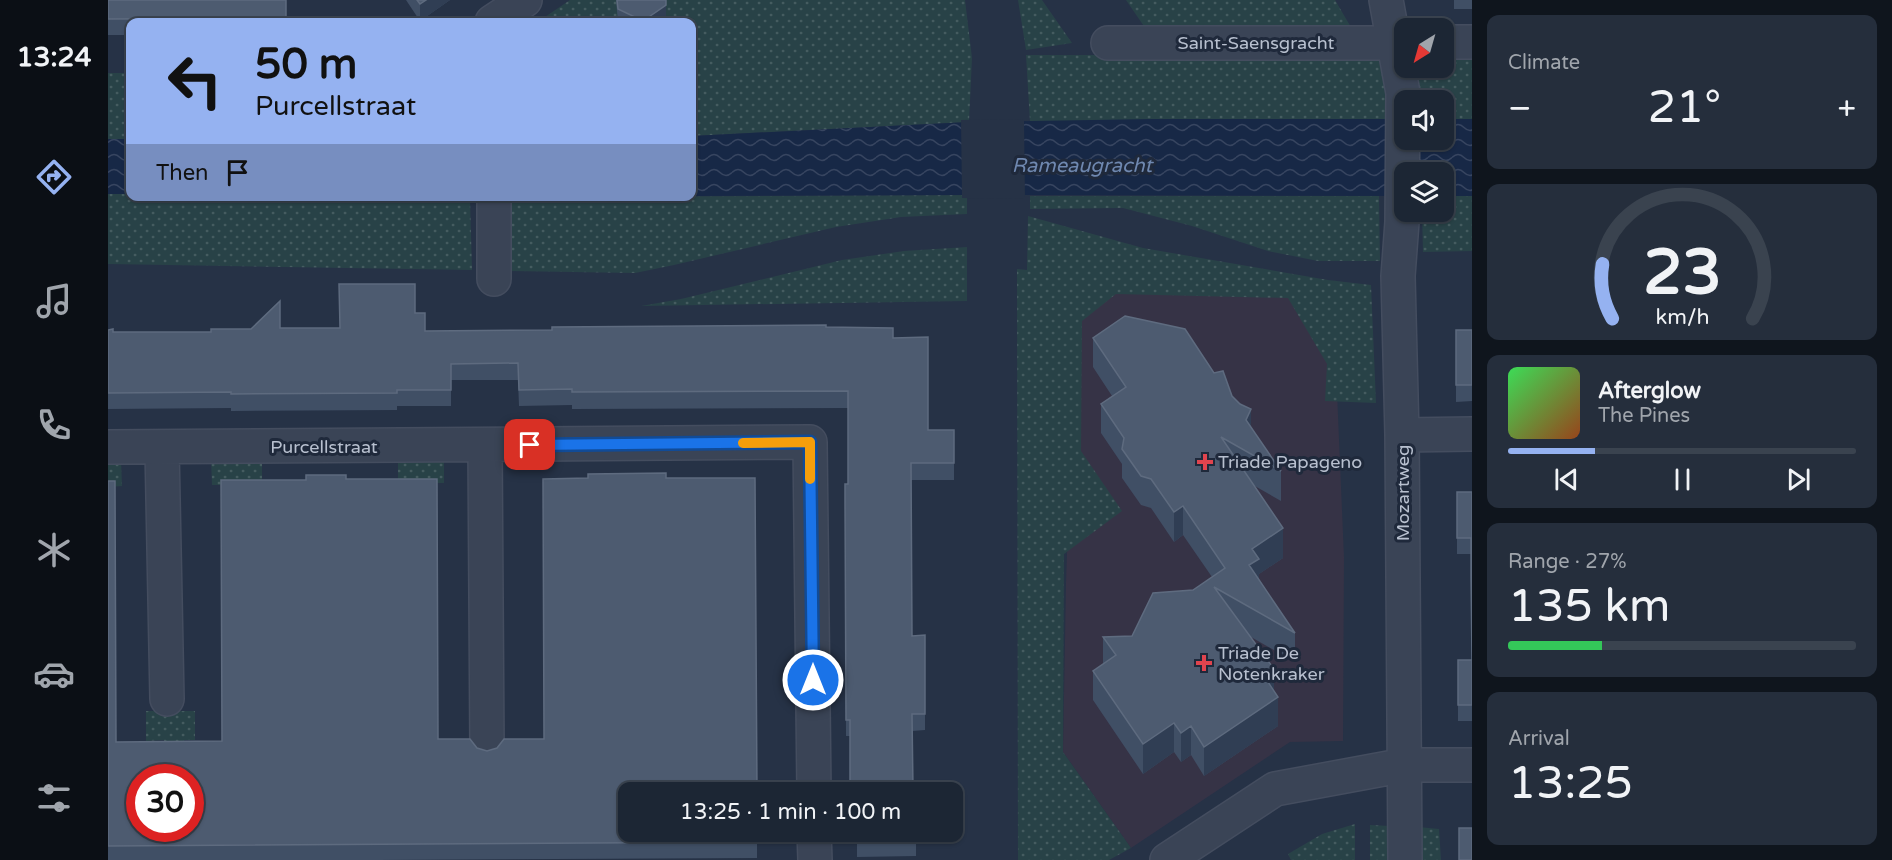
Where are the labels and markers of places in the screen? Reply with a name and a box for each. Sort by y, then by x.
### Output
pin [504,419,555,470]
place label: Triade Papageno [1218,451,1362,473]
marker: Triade Papageno [1196,453,1214,471]
place label: Triade De Notenkraker [1218,642,1325,685]
marker: Triade De Notenkraker [1195,654,1213,672]

